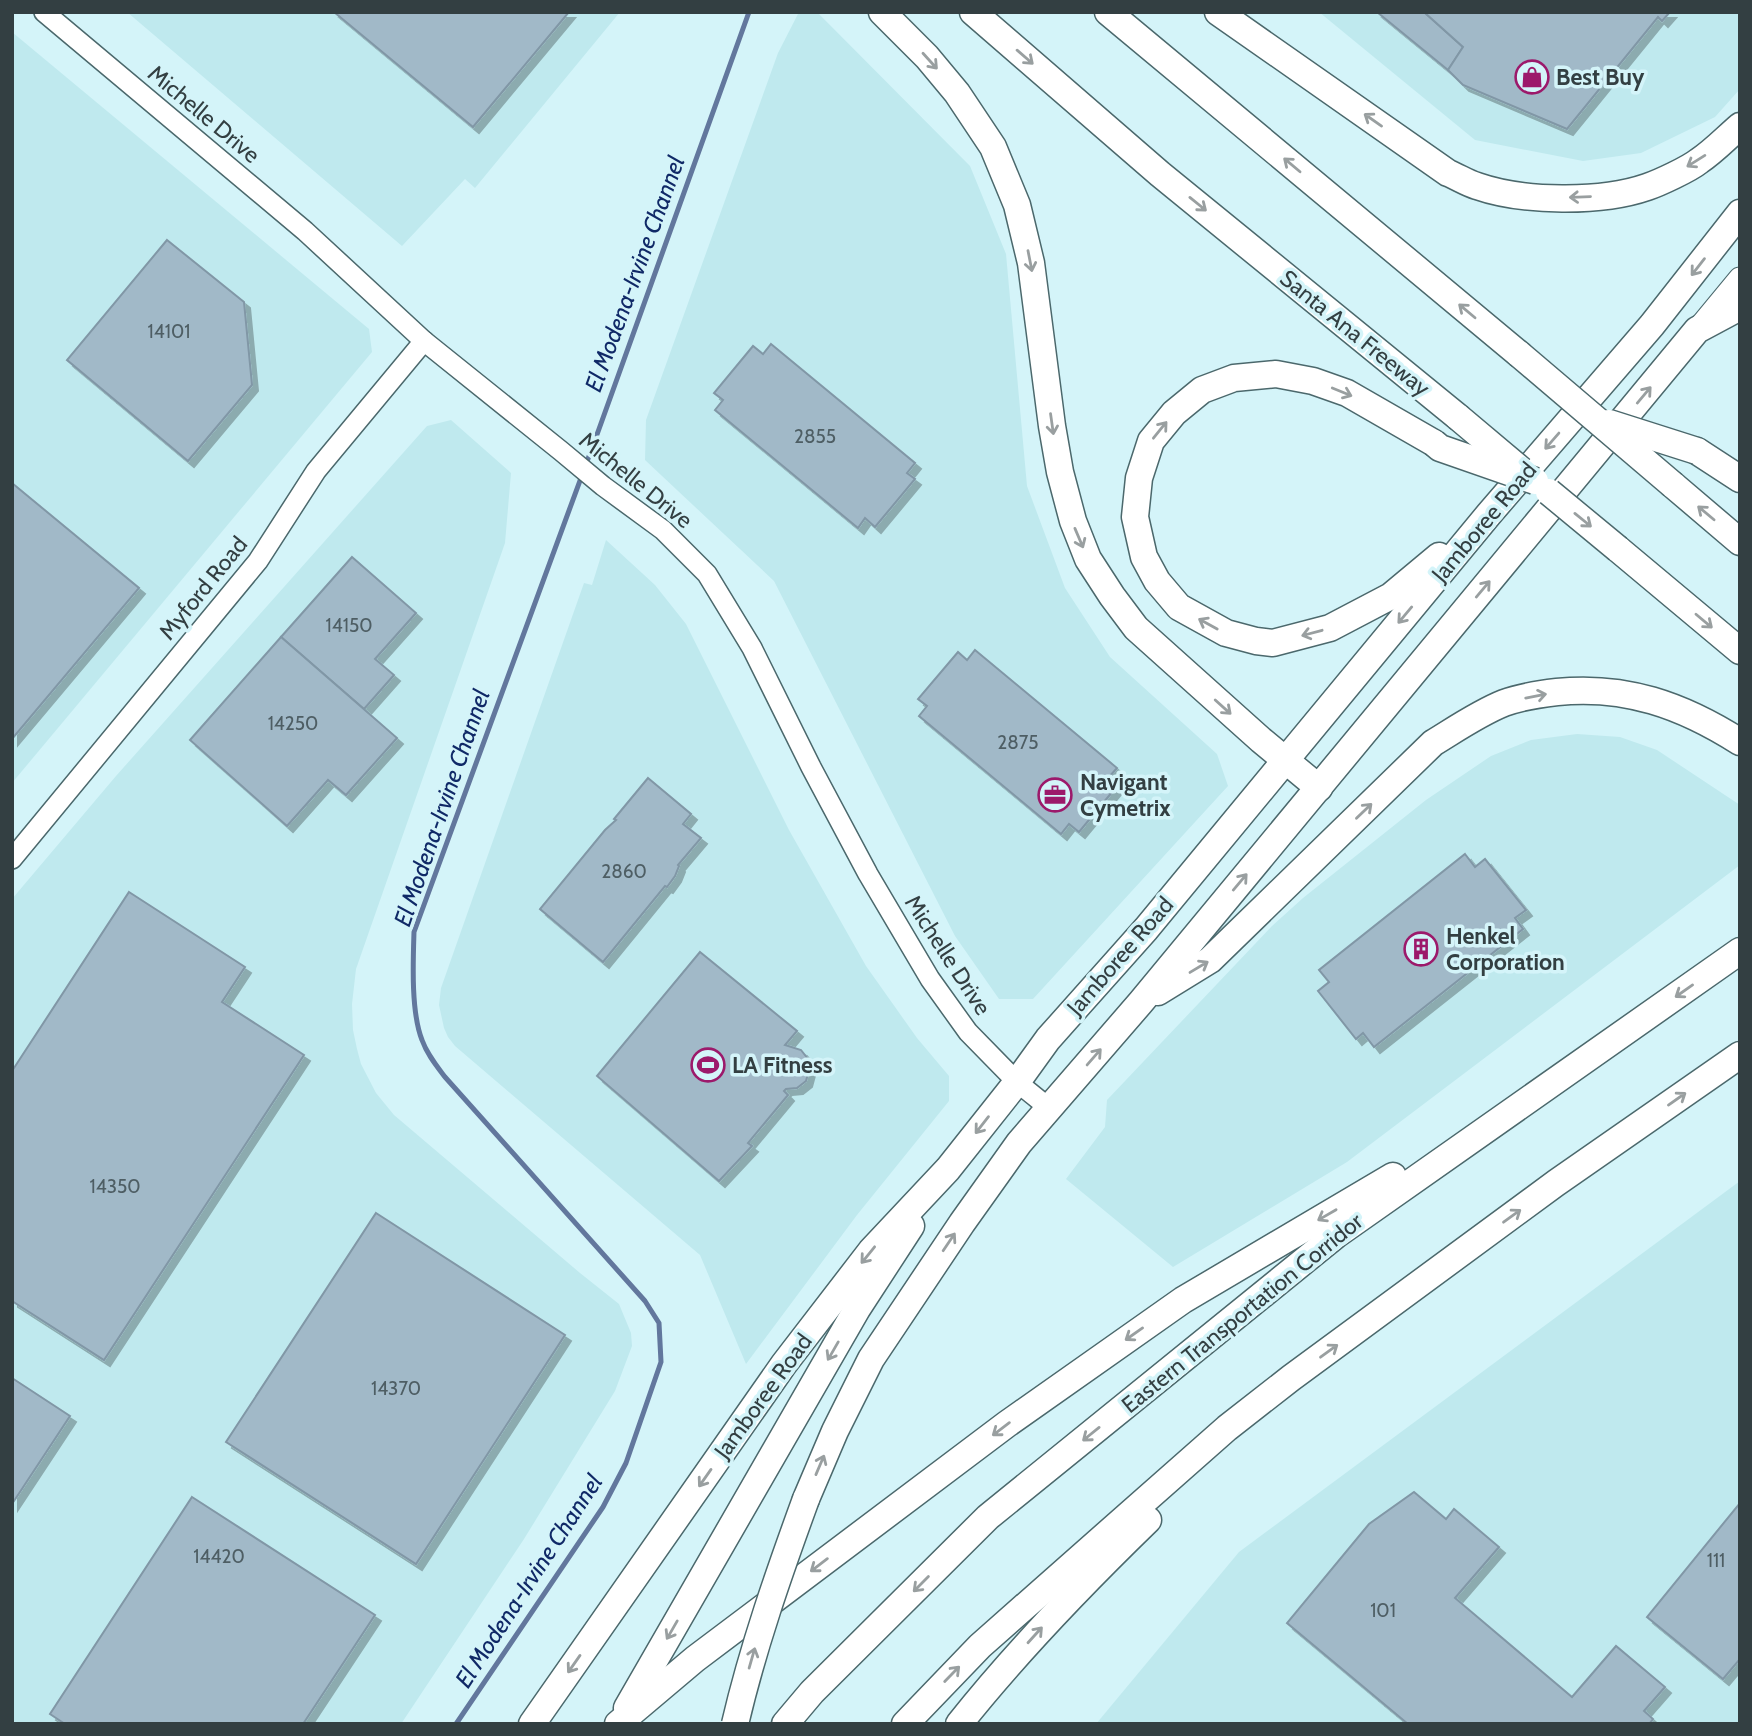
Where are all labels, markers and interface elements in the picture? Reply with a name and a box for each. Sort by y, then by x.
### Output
one-way arrow [1016,49,1034,65]
one-way arrow [922,52,938,70]
shop icon: Best Buy [1513,58,1551,96]
street label: Michelle Drive [142,59,266,169]
place label: Best Buy [1556,63,1645,91]
one-way arrow [1364,113,1383,127]
water label: El Modena-Irvine Channel [578,152,691,395]
one-way arrow [1687,155,1707,169]
one-way arrow [1284,157,1302,173]
one-way arrow [1568,191,1591,204]
one-way arrow [1188,197,1206,212]
one-way arrow [1024,249,1037,272]
one-way arrow [1690,257,1705,275]
street label: Santa Ana Freeway [1274,264,1436,402]
one-way arrow [1458,303,1476,319]
house number: 14101 [148,320,190,343]
one-way arrow [1331,386,1352,399]
one-way arrow [1636,386,1652,404]
one-way arrow [1046,412,1059,435]
one-way arrow [1152,422,1167,440]
house number: 2855 [794,425,836,448]
street label: Michelle Drive [574,426,698,534]
one-way arrow [1544,432,1560,450]
street label: Jamboree Road [1425,456,1542,588]
one-way arrow [1698,506,1716,521]
one-way arrow [1574,512,1592,528]
one-way arrow [1074,526,1087,548]
street label: Myford Road [153,531,253,645]
one-way arrow [1476,581,1491,599]
one-way arrow [1397,606,1413,624]
one-way arrow [1695,613,1713,629]
house number: 14150 [326,614,372,637]
one-way arrow [1198,617,1219,630]
one-way arrow [1301,627,1324,640]
water label: El Modena-Irvine Channel [387,685,496,930]
one-way arrow [1524,688,1547,702]
one-way arrow [1214,698,1232,714]
house number: 14250 [268,712,318,735]
house number: 2875 [997,731,1039,754]
place label: Navigant Cymetrix [1080,768,1171,822]
office icon: Navigant Cymetrix [1036,776,1074,814]
one-way arrow [1355,802,1372,819]
house number: 2860 [601,860,647,883]
one-way arrow [1231,873,1247,891]
street label: Michelle Drive [899,890,997,1020]
street label: Jamboree Road [1060,891,1179,1022]
place label: Henkel Corporation [1446,922,1565,976]
building icon: Henkel Corporation [1402,930,1440,968]
one-way arrow [1189,960,1209,974]
one-way arrow [1675,984,1694,998]
sports icon: LA Fitness [689,1046,727,1084]
one-way arrow [1086,1048,1102,1066]
place label: LA Fitness [732,1051,833,1079]
one-way arrow [1667,1092,1686,1106]
one-way arrow [975,1115,990,1134]
house number: 14350 [90,1175,141,1198]
street label: Eastern Transportation Corridor [1116,1207,1369,1419]
one-way arrow [1318,1208,1338,1222]
one-way arrow [1502,1209,1521,1223]
one-way arrow [943,1233,957,1253]
one-way arrow [860,1245,876,1263]
one-way arrow [1125,1327,1144,1341]
street label: Jamboree Road [708,1328,818,1465]
one-way arrow [826,1340,840,1360]
one-way arrow [1319,1343,1337,1358]
house number: 14370 [371,1377,421,1400]
one-way arrow [992,1421,1011,1436]
one-way arrow [1082,1426,1101,1441]
one-way arrow [815,1455,828,1476]
water label: El Modena-Irvine Channel [449,1468,609,1693]
one-way arrow [698,1468,712,1487]
house number: 14420 [193,1545,245,1568]
house number: 111 [1707,1549,1725,1572]
one-way arrow [811,1558,829,1573]
one-way arrow [912,1575,929,1592]
house number: 101 [1370,1599,1396,1622]
one-way arrow [665,1620,679,1640]
one-way arrow [1027,1627,1044,1644]
one-way arrow [746,1647,759,1670]
one-way arrow [567,1654,581,1673]
one-way arrow [944,1666,961,1683]

